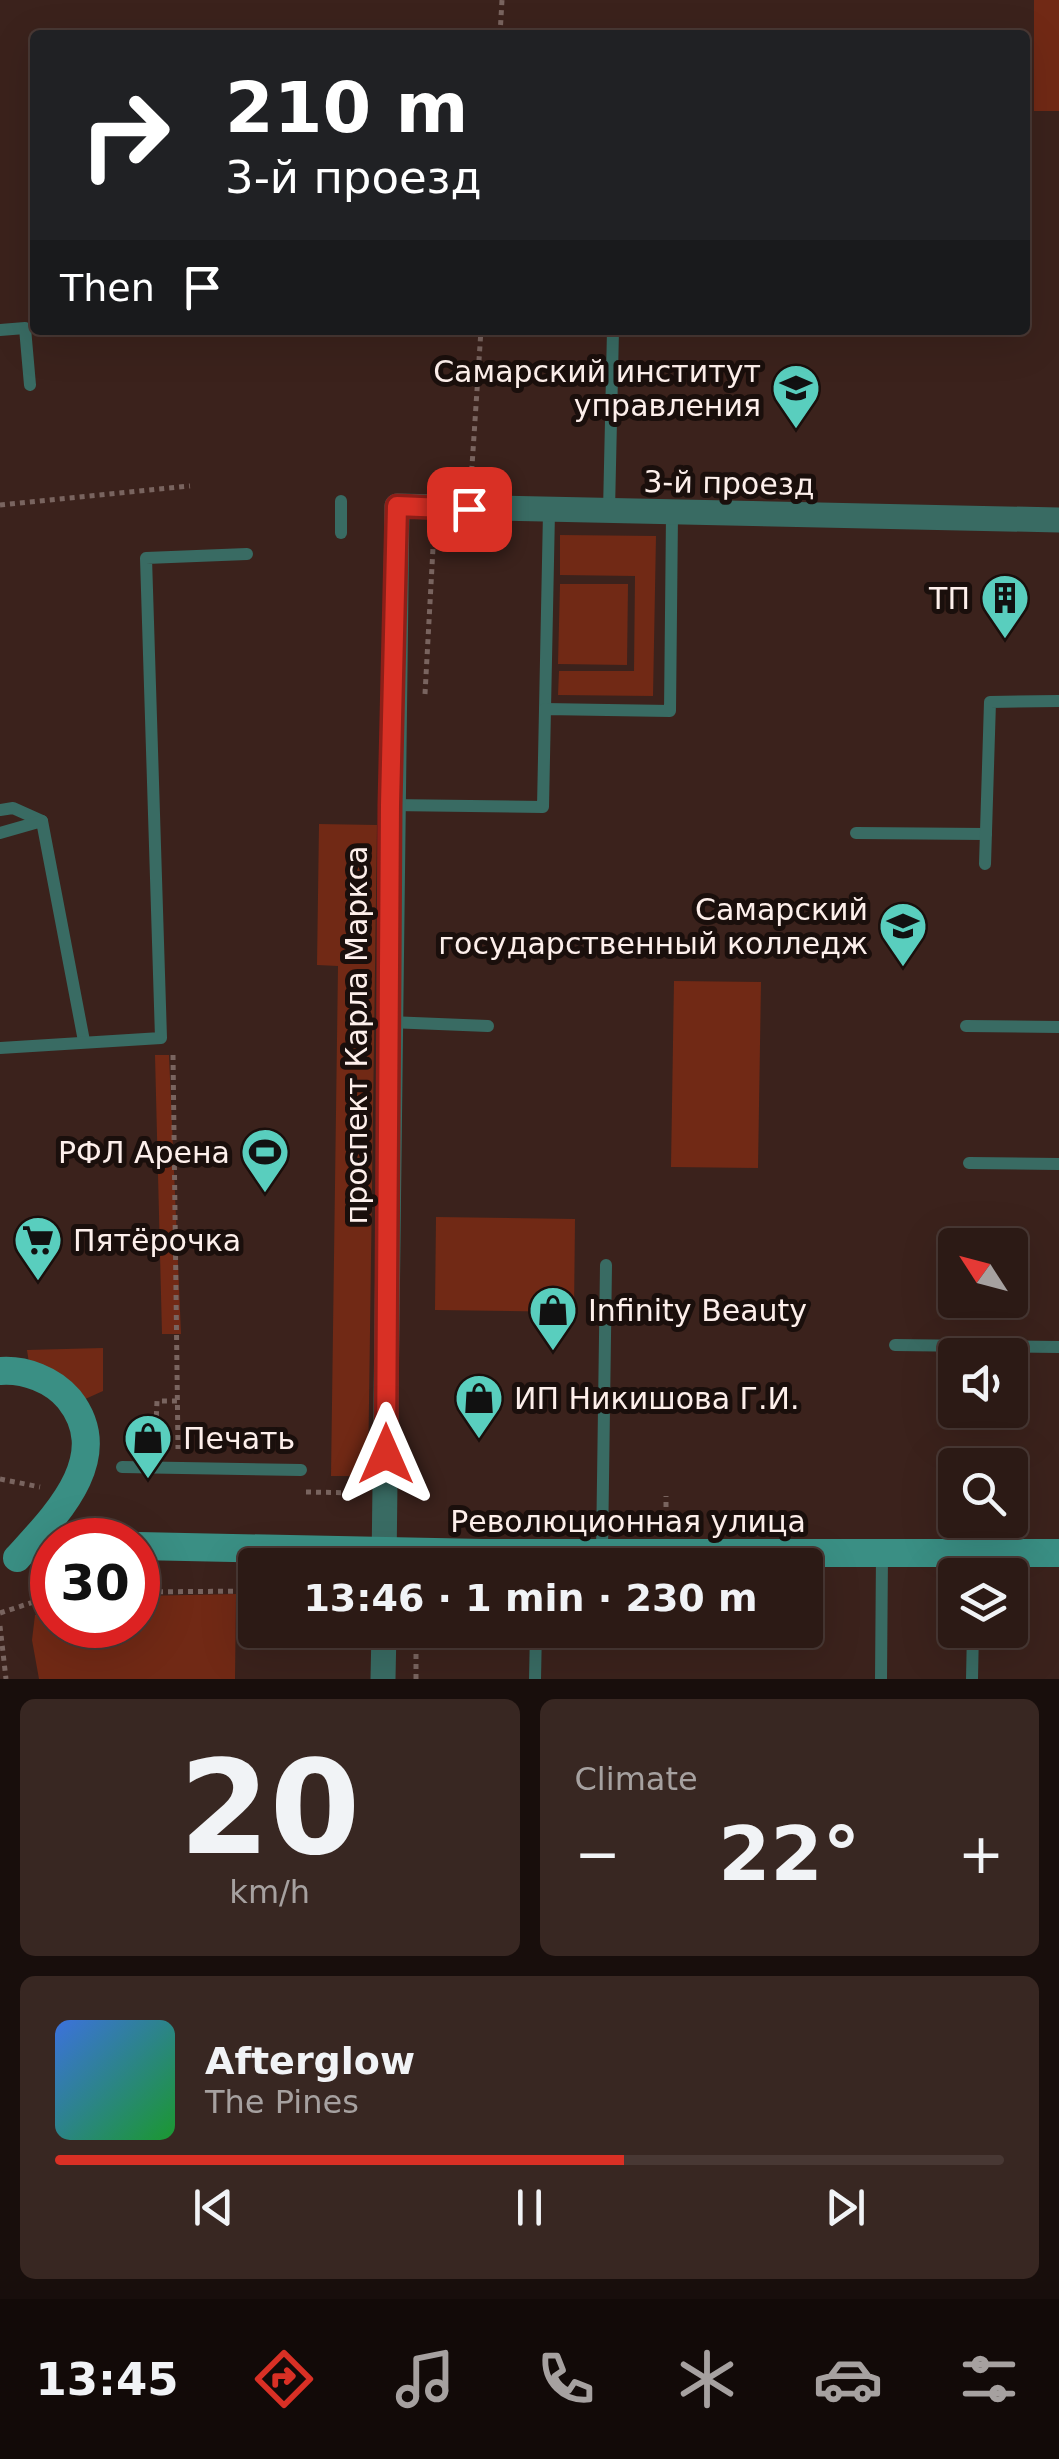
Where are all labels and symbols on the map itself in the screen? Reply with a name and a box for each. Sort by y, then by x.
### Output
place label: Самарский институт управления [433,354,761,423]
school or university icon: Самарский институт управления [770,362,822,430]
street label: 3-й проезд [643,464,815,502]
pin [427,467,512,552]
building icon: ТП [979,572,1031,640]
place label: ТП [928,581,970,616]
street label: проспект Карла Маркса [339,846,374,1224]
place label: Самарский государственный колледж [438,892,868,961]
school or university icon: Самарский государственный колледж [877,900,929,968]
sports icon: РФЛ Арена [239,1126,291,1194]
place label: РФЛ Арена [58,1135,230,1170]
supermarket icon: Пятёрочка [12,1214,64,1282]
place label: Пятёрочка [73,1223,241,1258]
north arrow [938,1228,1028,1318]
shop icon: Infinity Beauty [527,1284,579,1352]
place label: Infinity Beauty [588,1293,807,1328]
shop icon: ИП Никишова Г.И. [453,1372,505,1440]
place label: ИП Никишова Г.И. [514,1381,799,1416]
position arrow [334,1402,438,1506]
shop icon: Печать [122,1412,174,1480]
place label: Печать [183,1421,295,1456]
street label: Революционная улица [450,1504,806,1539]
speed limit sign: 30 [30,1518,160,1648]

